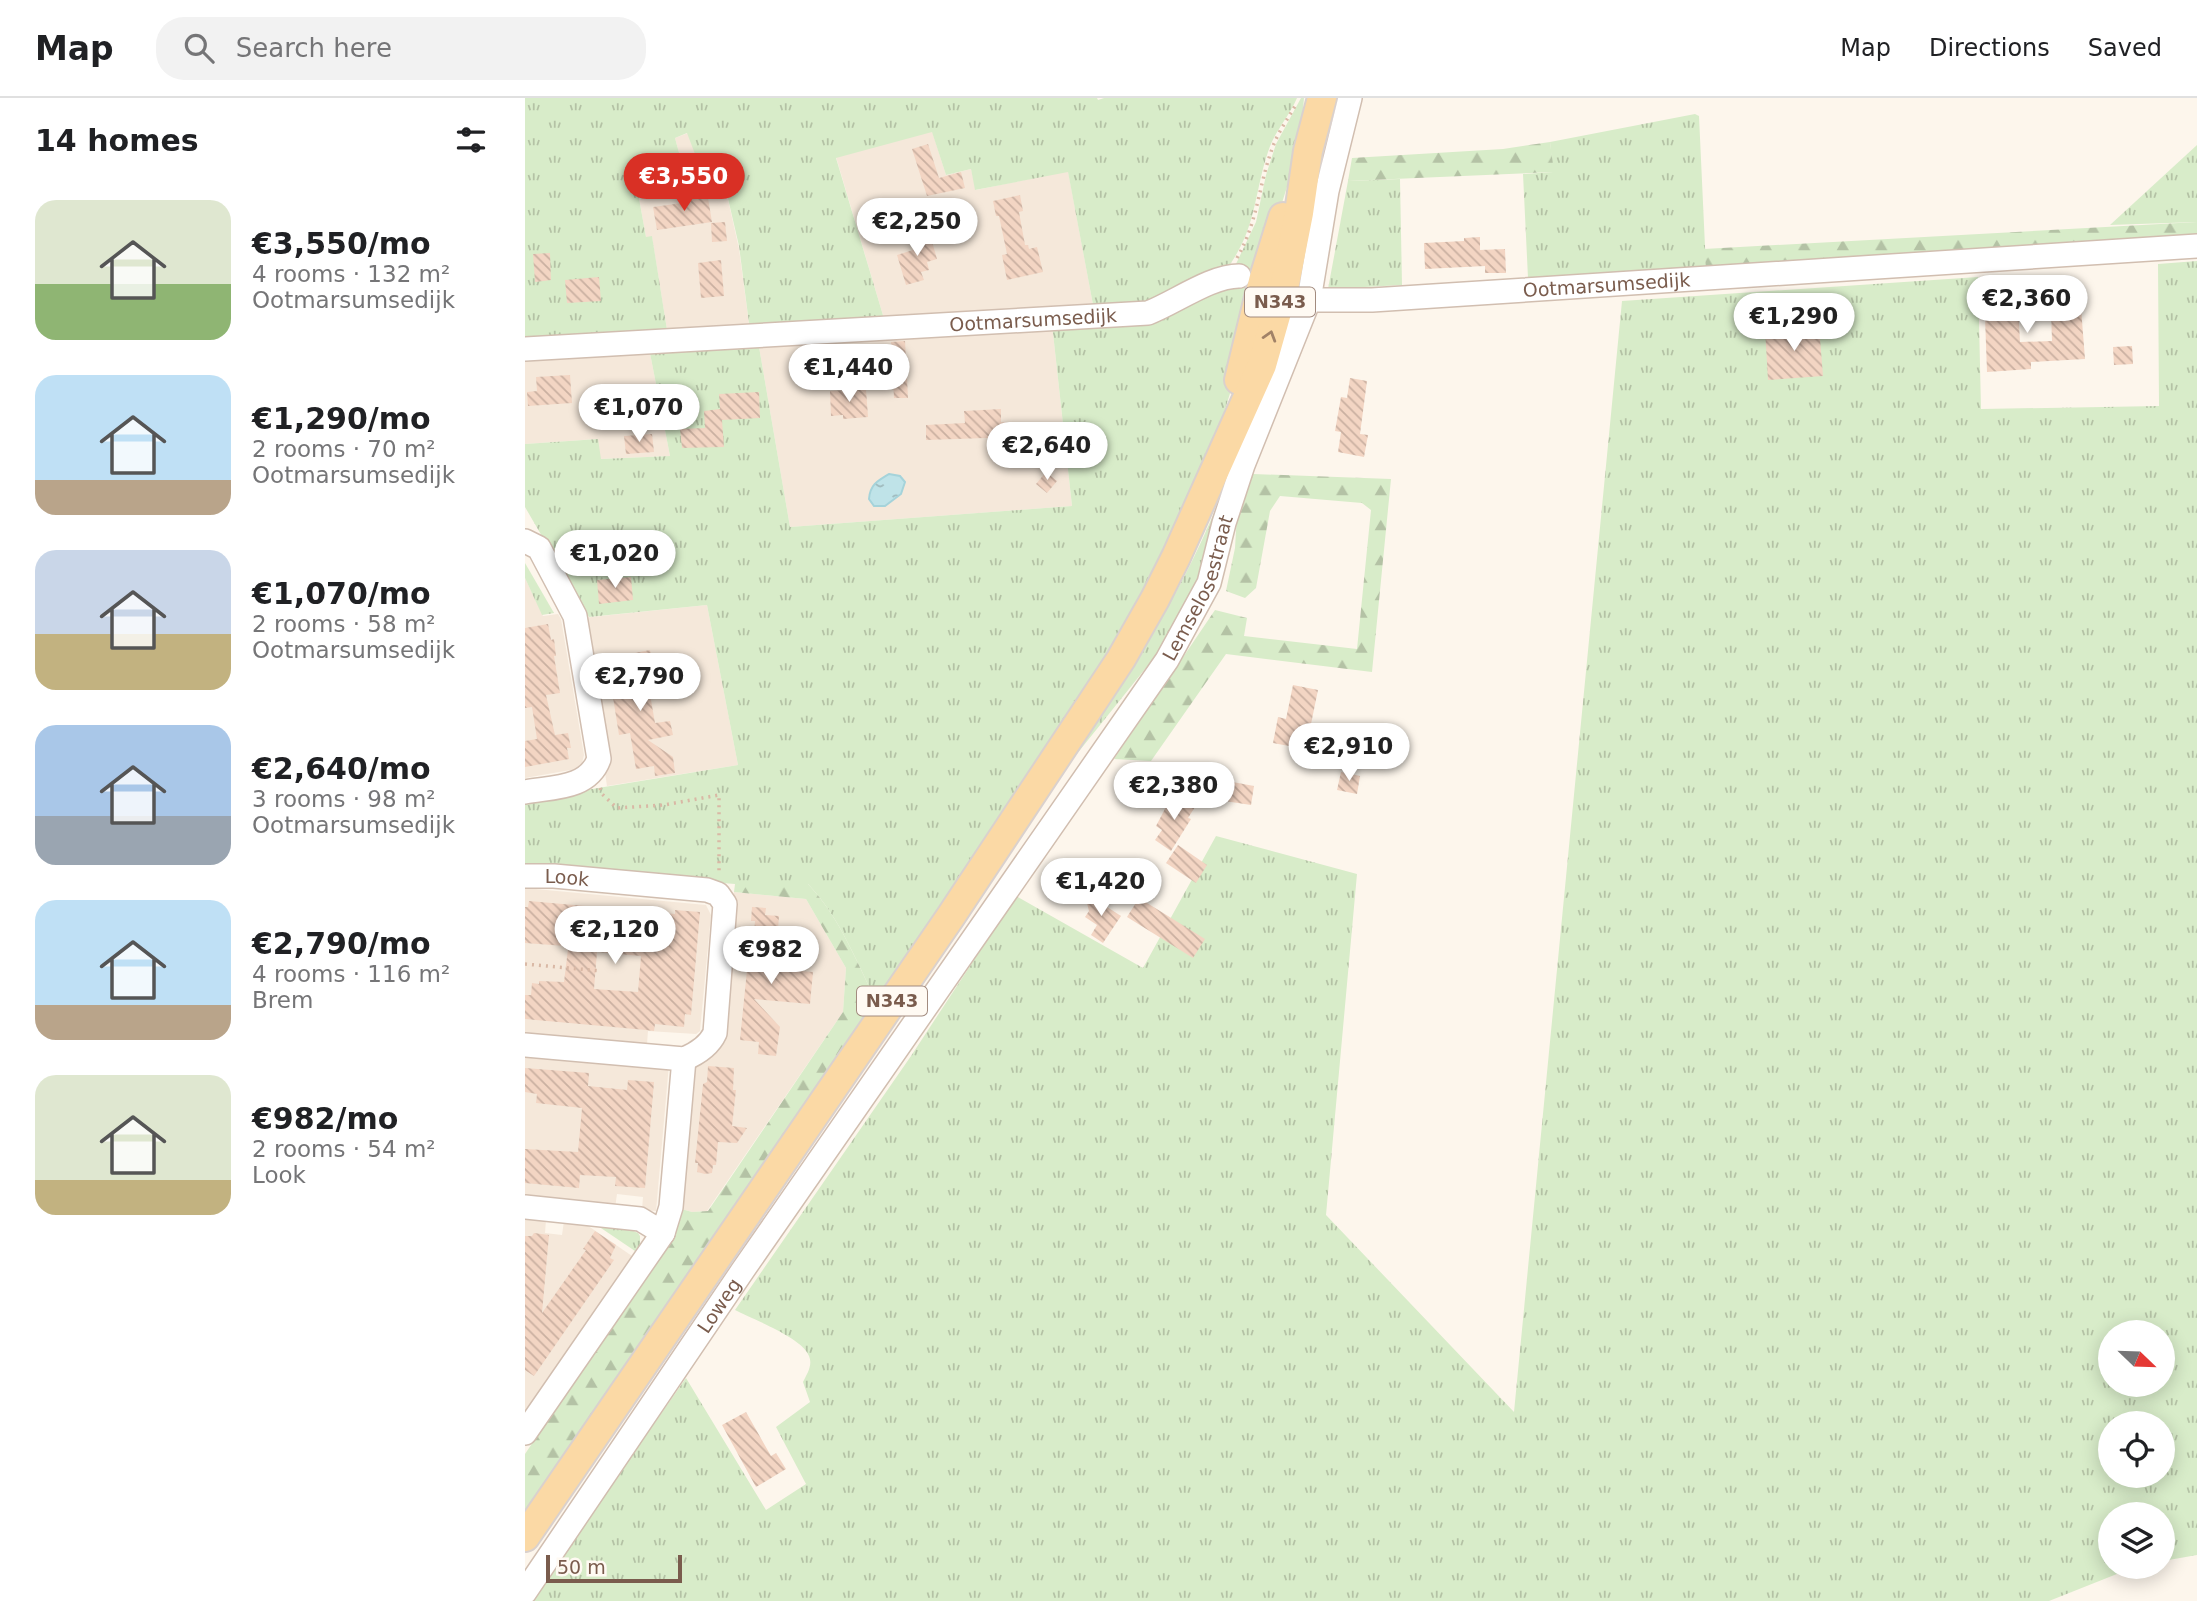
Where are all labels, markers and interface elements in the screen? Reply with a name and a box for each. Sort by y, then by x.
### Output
search box [156,17,646,80]
text: Map [35,29,114,68]
icon: search [180,29,218,67]
text: Search here [236,33,392,63]
text: Map [1840,34,1891,62]
text: Directions [1929,34,2050,62]
text: Saved [2088,34,2162,62]
icon: filters [452,121,490,159]
text: 14 homes [35,123,199,158]
pin: €3,550 [627,153,741,213]
text: €3,550 [640,163,728,189]
pin: €2,250 [860,198,974,258]
text: €2,250 [873,208,961,234]
text: €3,550/mo [252,226,431,261]
icon: home [91,228,175,312]
text: 4 rooms · 132 m² [252,261,450,287]
street label: Ootmarsumsedijk [1522,268,1691,301]
pin: €2,360 [1970,275,2084,335]
text: €2,360 [1983,285,2071,311]
text: Ootmarsumsedijk [252,287,455,313]
road number: N343 [1245,288,1315,316]
pin: €1,290 [1737,294,1851,353]
text: €1,290 [1750,303,1838,329]
street label: Ootmarsumsedijk [949,304,1118,335]
one-way arrow [1261,331,1276,343]
pin: €1,440 [792,344,906,404]
text: €1,440 [805,354,893,380]
pin: €1,070 [582,384,696,444]
text: €1,070 [595,394,683,420]
text: €1,290/mo [252,401,431,436]
icon: home [91,403,175,487]
pin: €2,640 [990,422,1104,482]
text: €2,640 [1003,432,1091,458]
text: 2 rooms · 70 m² [252,436,436,462]
text: Ootmarsumsedijk [252,462,455,488]
street label: Lemselosestraat [1158,512,1237,664]
pin: €1,020 [558,531,672,590]
text: €1,020 [571,540,659,566]
text: €1,070/mo [252,576,431,611]
icon: home [91,578,175,662]
text: 2 rooms · 58 m² [252,611,436,637]
text: Ootmarsumsedijk [252,637,455,663]
pin: €2,790 [583,654,697,713]
text: €2,790 [596,663,684,689]
pin: €2,910 [1292,724,1406,783]
text: €2,910 [1305,733,1393,759]
text: €2,640/mo [252,751,431,786]
icon: home [91,753,175,837]
pin: €2,380 [1117,762,1231,822]
text: €2,380 [1130,772,1218,798]
text: 3 rooms · 98 m² [252,786,436,812]
text: Ootmarsumsedijk [252,812,455,838]
pin: €1,420 [1044,858,1158,918]
street label: Look [545,865,590,890]
text: €1,420 [1057,868,1145,894]
pin: €2,120 [558,906,672,966]
text: €2,120 [571,916,659,942]
text: €2,790/mo [252,926,431,961]
pin: €982 [730,926,812,986]
icon: home [91,928,175,1012]
text: €982 [739,936,803,962]
text: 4 rooms · 116 m² [252,961,450,987]
road number: N343 [857,986,927,1016]
text: Brem [252,987,313,1013]
text: €982/mo [252,1101,398,1136]
icon: home [91,1103,175,1187]
text: 2 rooms · 54 m² [252,1136,436,1162]
text: Look [252,1162,306,1188]
street label: Loweg [693,1274,745,1337]
north arrow [2098,1320,2175,1396]
map controls [2098,1320,2175,1579]
button: locate [2098,1411,2175,1488]
button: layers [2098,1502,2175,1579]
scale bar [546,1552,683,1584]
text: 50 m [557,1556,606,1578]

